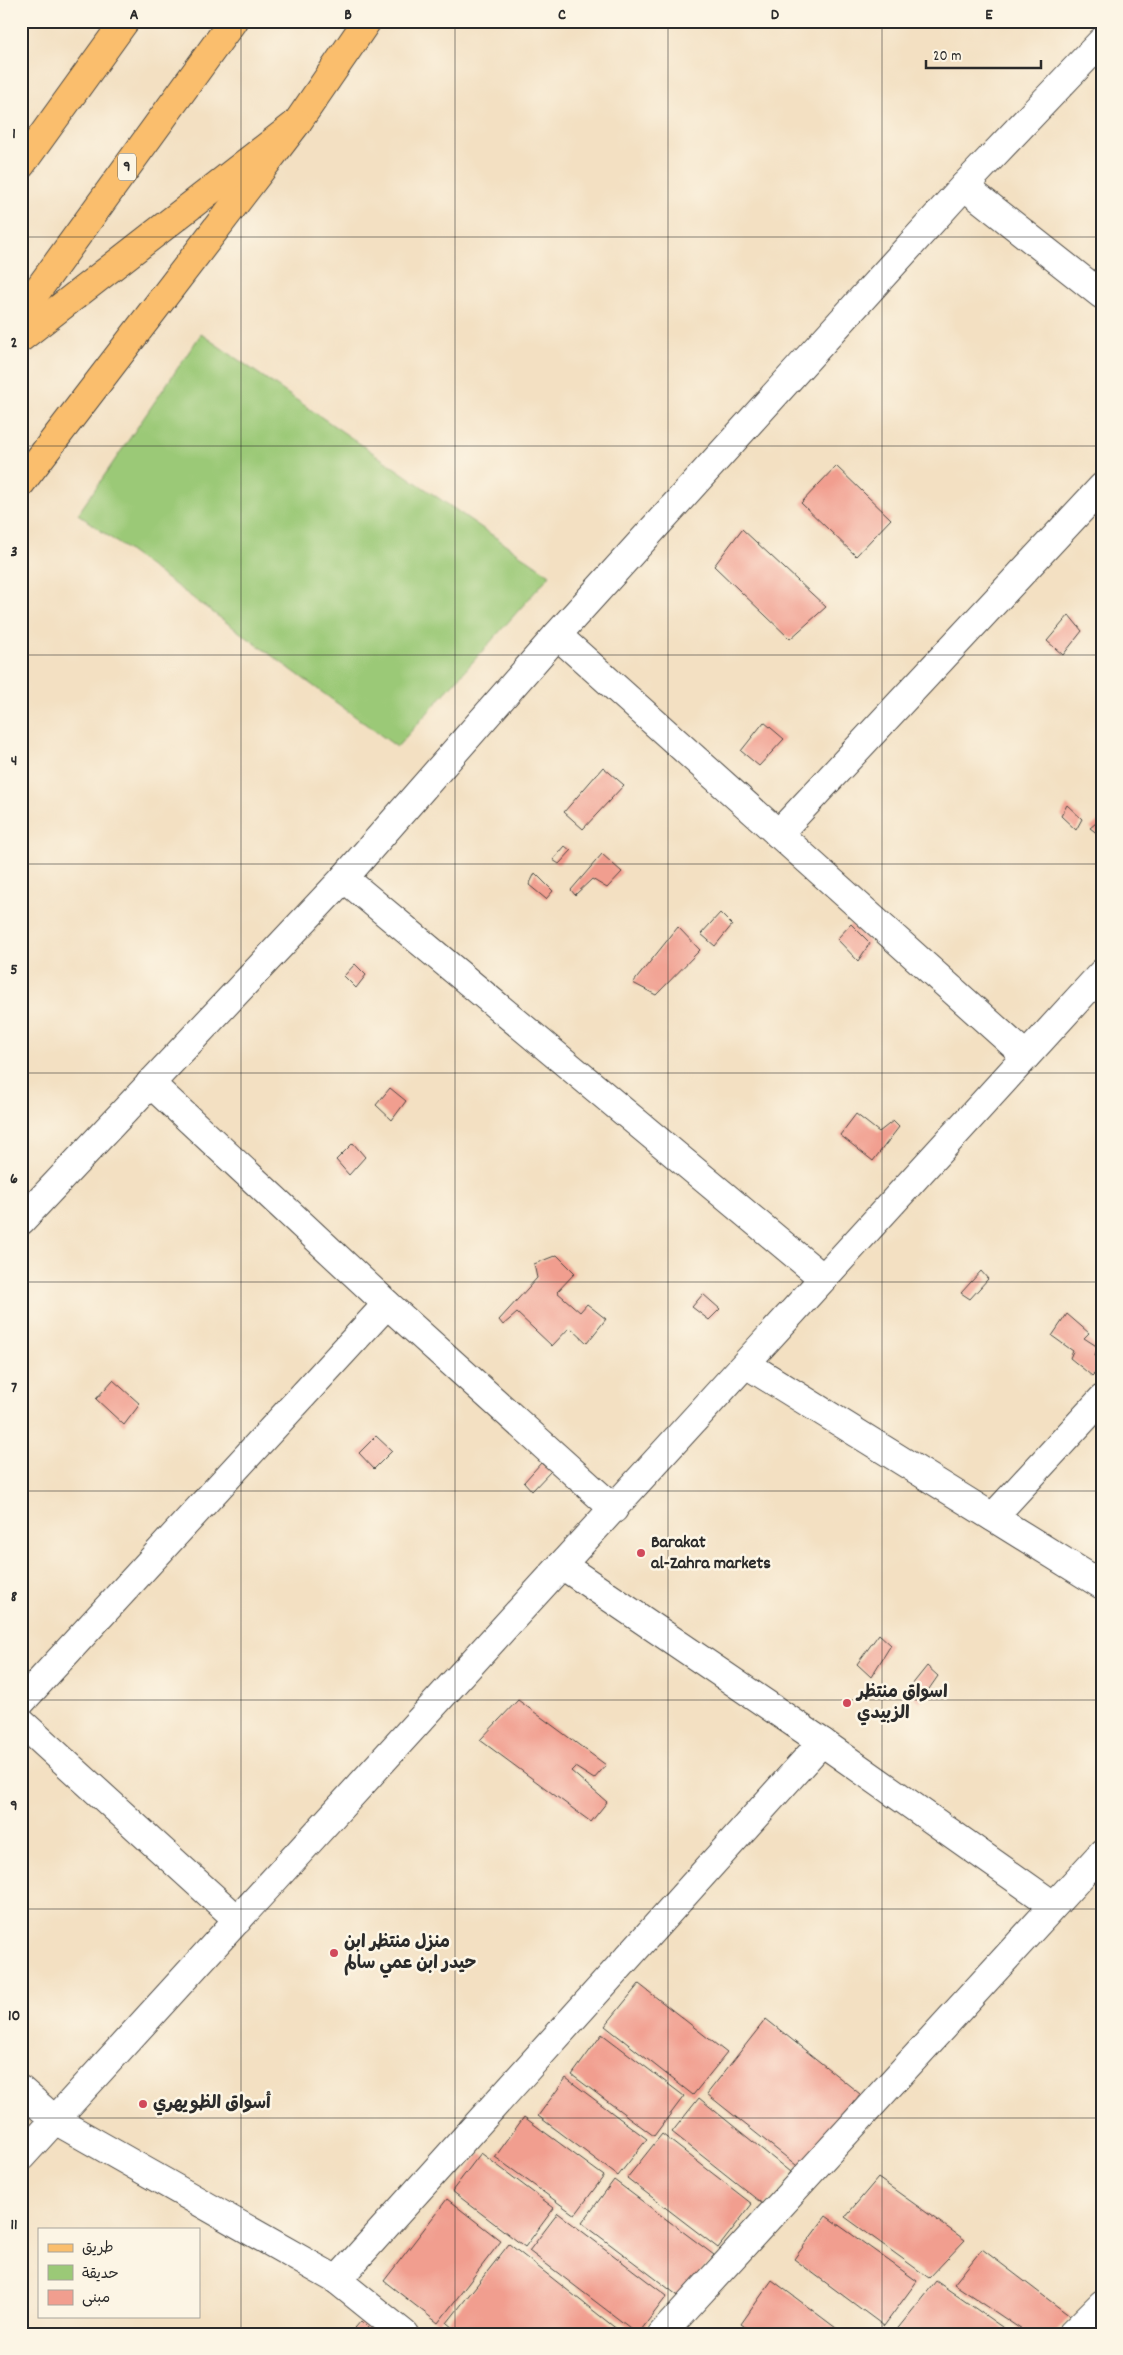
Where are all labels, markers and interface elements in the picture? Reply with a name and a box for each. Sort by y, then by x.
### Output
text: A [130,4,139,27]
text: B [344,4,352,27]
text: C [558,4,566,27]
text: D [771,4,780,27]
text: E [985,4,993,27]
scale bar [926,38,1040,70]
text: 20 m [933,46,961,68]
text: 1 [12,123,16,146]
road number: 9 [118,154,136,180]
text: 2 [11,332,18,355]
text: 3 [10,541,18,564]
text: 4 [11,750,17,773]
text: 5 [10,959,18,982]
text: 6 [10,1168,18,1191]
text: 7 [11,1377,17,1400]
place label: Barakat al-Zahra markets [651,1531,771,1577]
marker: Barakat al-Zahra markets [635,1547,647,1559]
text: 8 [11,1586,18,1609]
place label: اسواق منتظر الزبيدي [855,1681,948,1727]
marker: اسواق منتظر الزبيدي [841,1697,853,1709]
text: 9 [10,1795,18,1818]
place label: منزل منتظر ابن حيدر ابن عمي سالم [344,1931,477,1978]
marker: منزل منتظر ابن حيدر ابن عمي سالم [328,1947,340,1959]
text: 10 [8,2005,20,2028]
place label: أسواق الظويهري [153,2091,271,2117]
marker: أسواق الظويهري [137,2098,149,2110]
text: 11 [10,2214,18,2237]
legend [38,2228,200,2318]
text: طريق [82,2238,114,2260]
text: حديقة [82,2264,119,2286]
text: مبنى [82,2288,110,2310]

